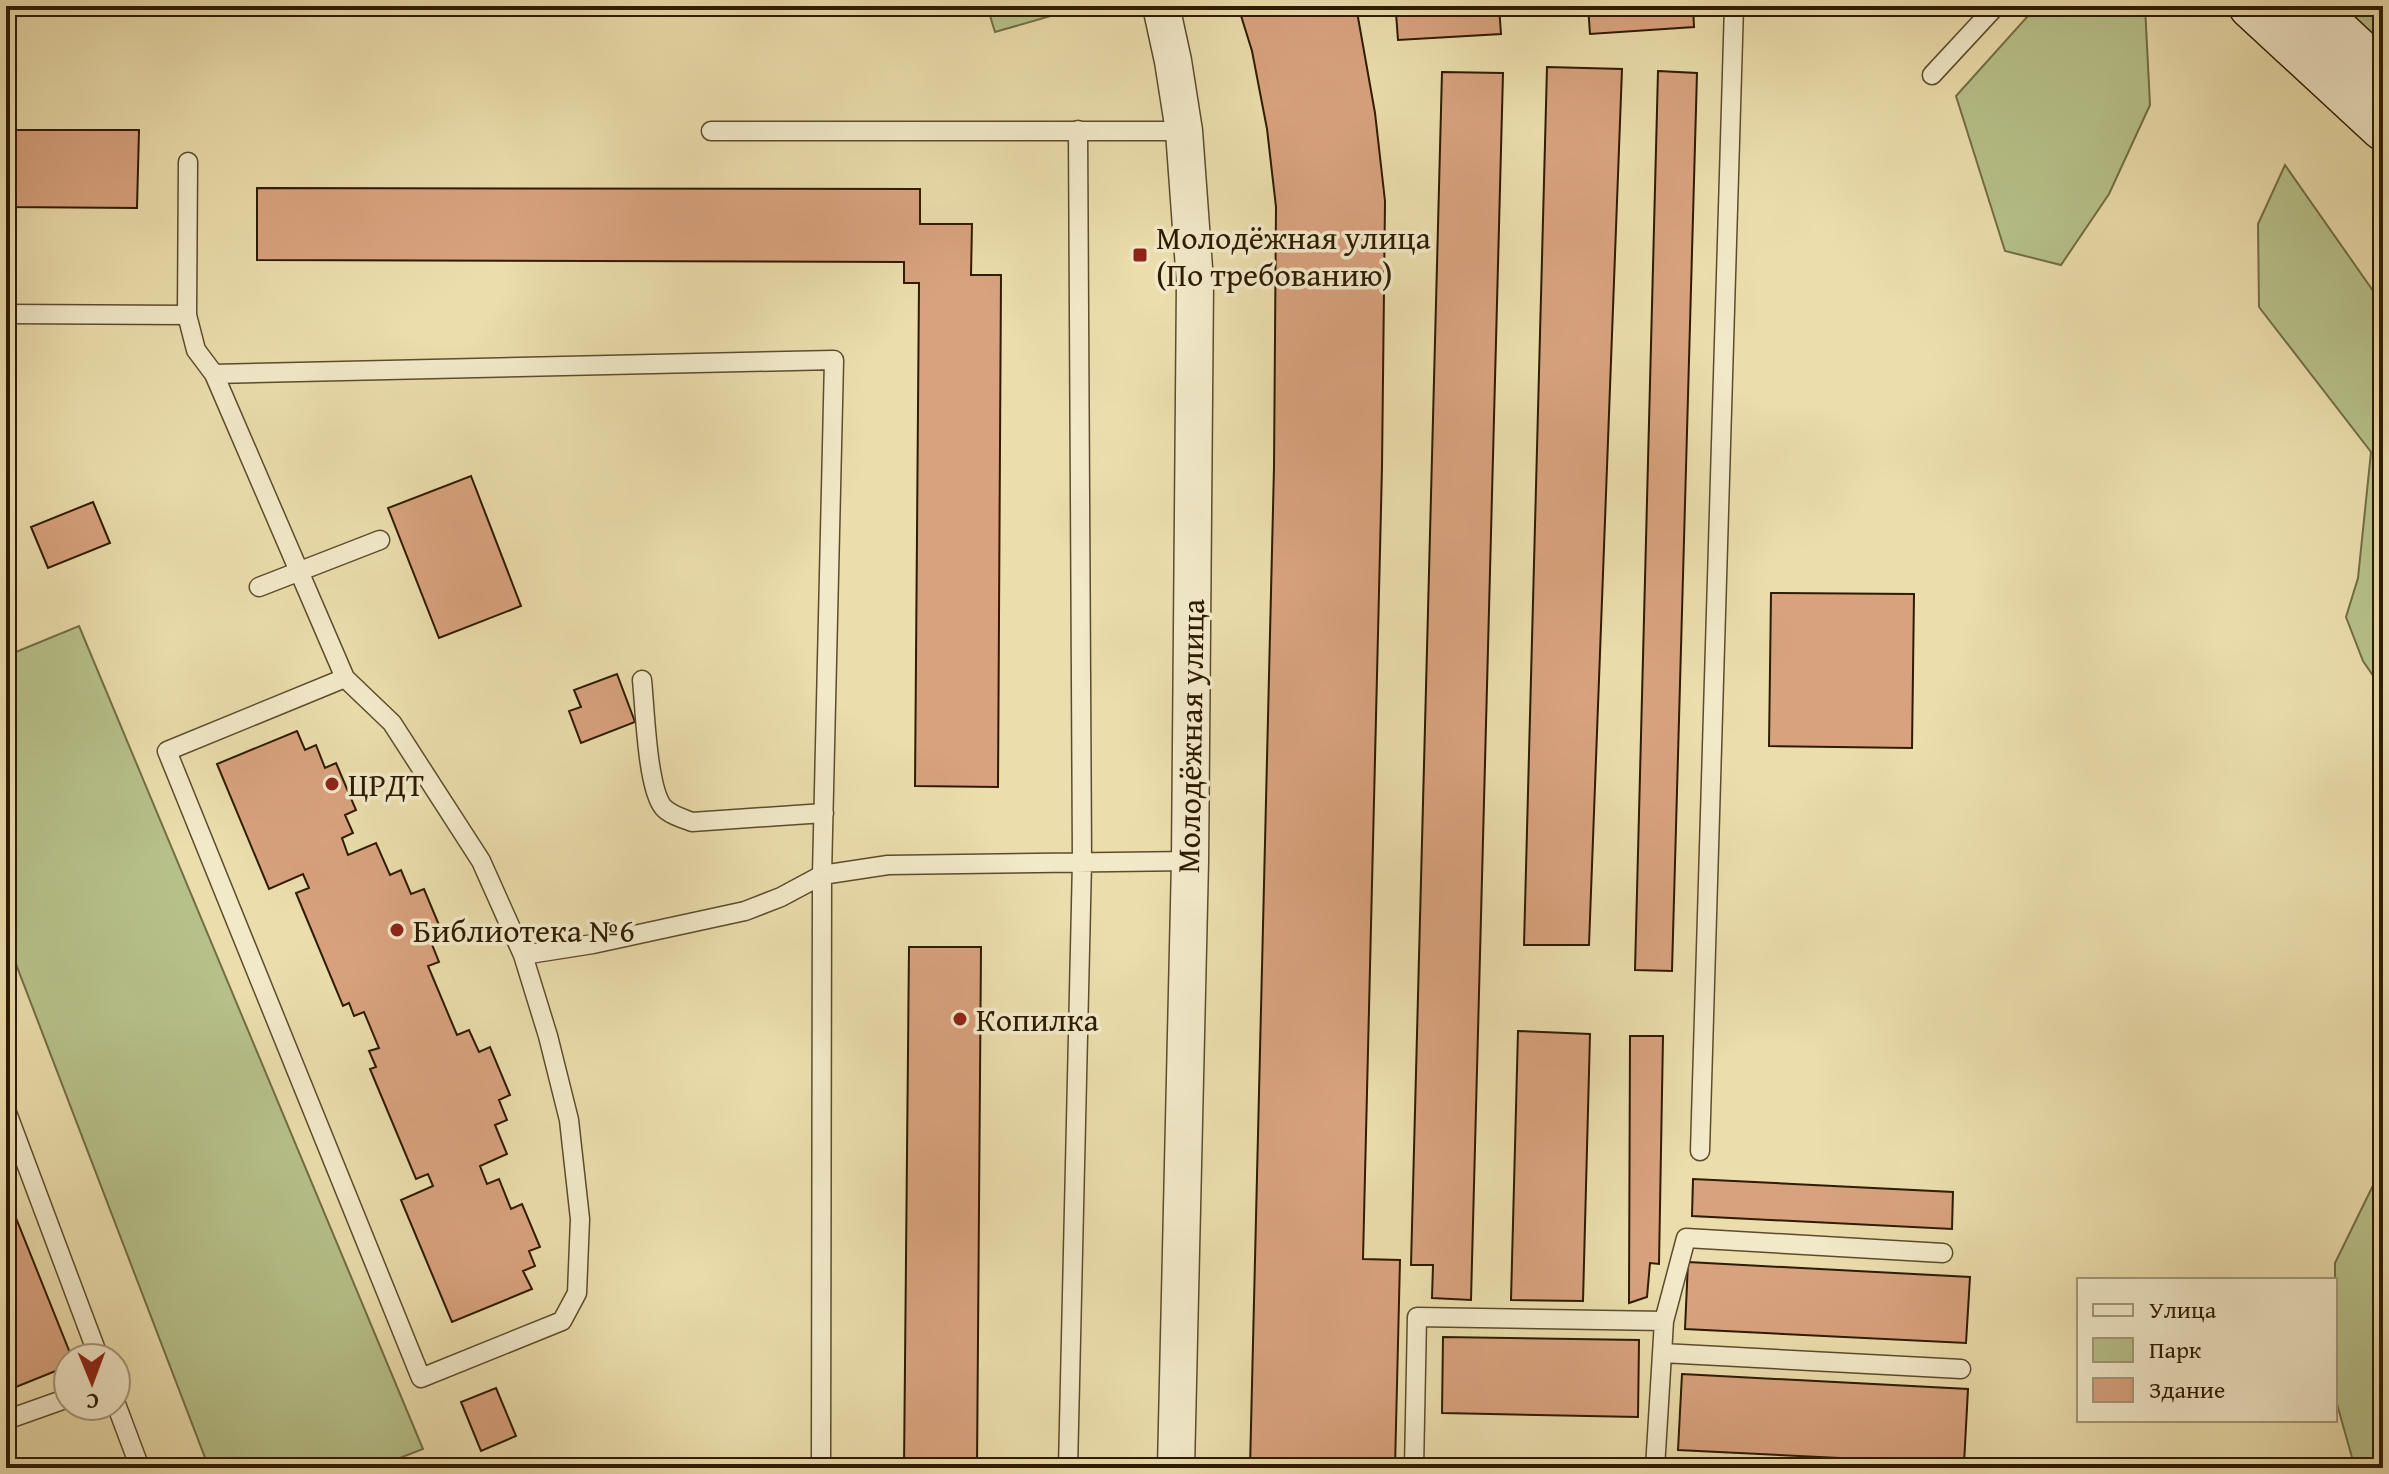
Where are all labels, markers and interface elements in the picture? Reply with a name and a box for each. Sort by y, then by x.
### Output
place label: Молодёжная улица (По требованию) [1156,214,1431,298]
marker: Молодёжная улица (По требованию) [1131,246,1149,264]
street label: Молодёжная улица [1164,598,1216,874]
place label: ЦРДТ [348,761,424,808]
marker: ЦРДТ [323,775,341,793]
place label: Библиотека №6 [413,907,635,954]
marker: Библиотека №6 [388,921,406,939]
place label: Копилка [976,996,1099,1043]
marker: Копилка [951,1010,969,1028]
legend [2077,1278,2337,1422]
text: Улица [2149,1292,2217,1327]
text: Парк [2149,1332,2202,1367]
north arrow [52,1342,132,1422]
text: Здание [2149,1372,2225,1407]
text: С [86,1386,99,1418]

